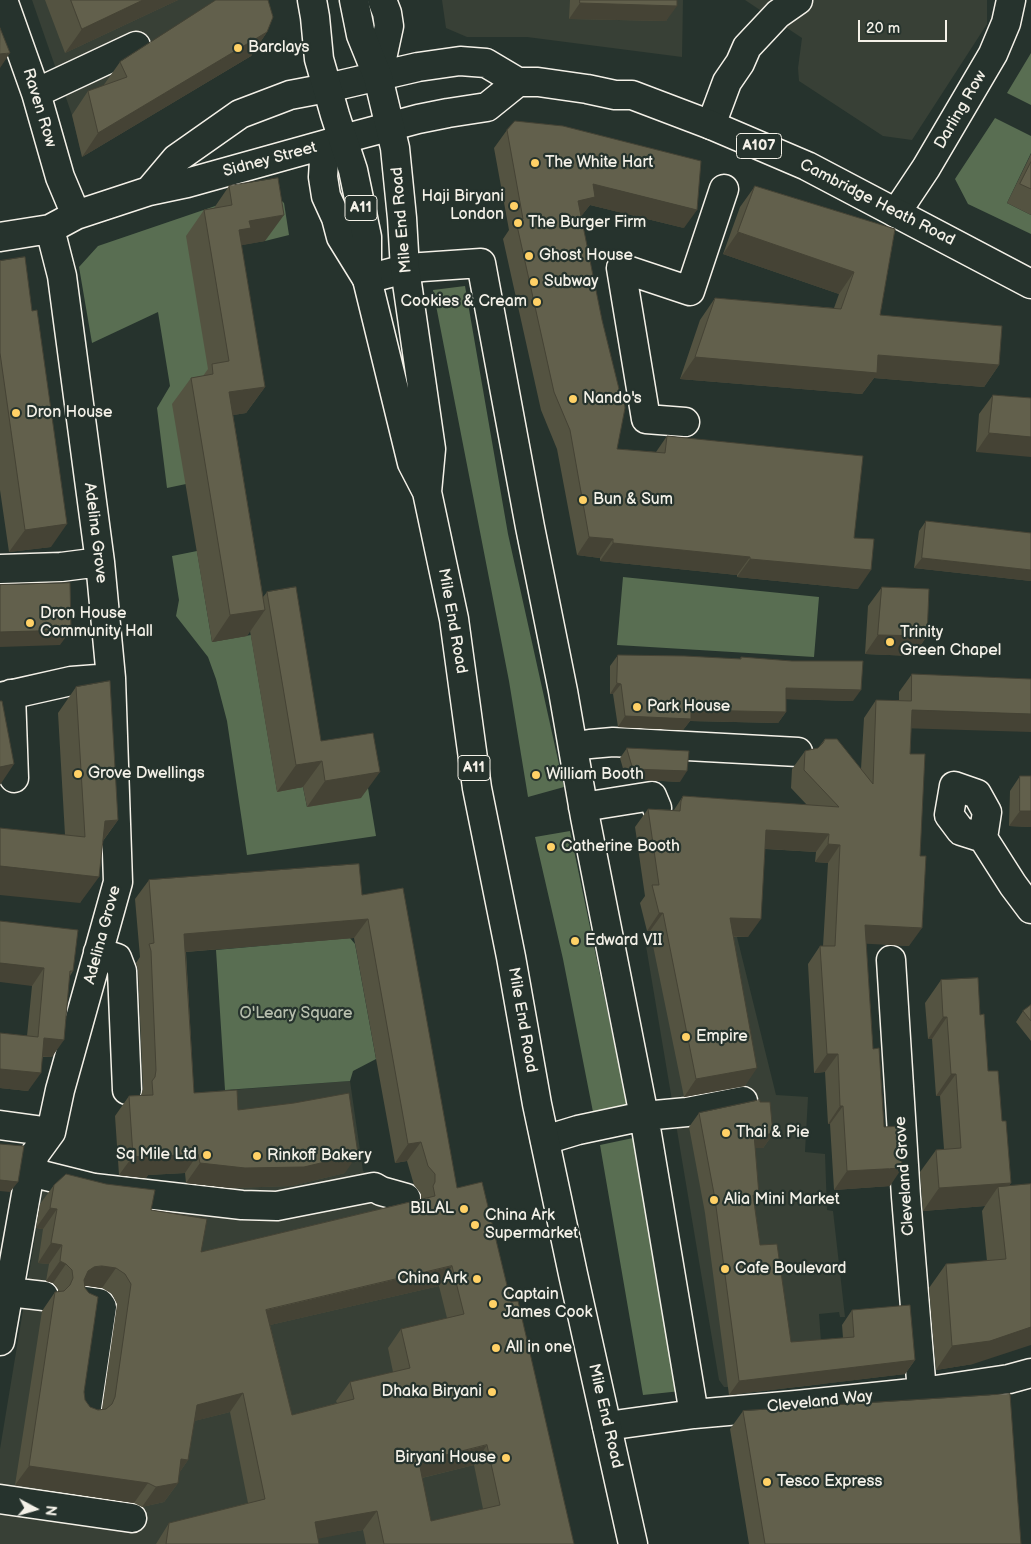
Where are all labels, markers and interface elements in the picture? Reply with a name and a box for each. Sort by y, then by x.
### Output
scale bar [861,10,950,42]
text: 20 m [866,19,900,38]
place label: Barclays [248,38,309,58]
marker: Barclays [232,42,244,54]
street label: Raven Row [18,66,60,150]
street label: Darling Row [931,67,991,153]
road number: A107 [736,134,782,158]
street label: Sidney Street [221,138,319,182]
place label: The White Hart [545,153,653,173]
street label: Cambridge Heath Road [796,155,958,251]
marker: The White Hart [529,157,541,169]
street label: Mile End Road [388,166,416,274]
place label: Haji Biryani London [421,187,504,225]
road number: A11 [345,196,377,220]
marker: Haji Biryani London [508,200,520,212]
place label: The Burger Firm [528,213,646,233]
marker: The Burger Firm [512,217,524,229]
place label: Ghost House [539,246,633,266]
marker: Ghost House [523,250,535,262]
place label: Subway [544,272,598,292]
marker: Subway [528,276,540,288]
place label: Cookies & Cream [401,292,527,312]
marker: Cookies & Cream [531,296,543,308]
place label: Nando's [583,389,642,409]
marker: Nando's [567,393,579,405]
place label: Dron House [26,403,112,423]
marker: Dron House [10,407,22,419]
street label: Adelina Grove [79,482,111,584]
place label: Bun & Sum [593,490,673,510]
marker: Bun & Sum [577,494,589,506]
street label: Mile End Road [433,567,471,675]
place label: Dron House Community Hall [40,604,153,642]
marker: Dron House Community Hall [24,617,36,629]
place label: Trinity Green Chapel [900,623,1001,661]
marker: Trinity Green Chapel [884,636,896,648]
place label: Park House [647,697,730,717]
marker: Park House [631,701,643,713]
road number: A11 [458,756,490,780]
place label: Grove Dwellings [88,764,205,784]
place label: William Booth [546,765,644,785]
marker: Grove Dwellings [72,768,84,780]
marker: William Booth [530,769,542,781]
place label: Catherine Booth [561,837,680,857]
marker: Catherine Booth [545,841,557,853]
street label: Adelina Grove [81,884,125,986]
place label: Edward VII [585,931,663,951]
marker: Edward VII [569,935,581,947]
street label: Mile End Road [503,966,541,1074]
park label: O'Leary Square [239,1004,353,1024]
place label: Empire [696,1027,748,1047]
marker: Empire [680,1031,692,1043]
street label: Cleveland Grove [891,1116,919,1236]
place label: Thai & Pie [736,1123,809,1143]
marker: Thai & Pie [720,1127,732,1139]
place label: Sq Mile Ltd [116,1145,197,1165]
place label: Rinkoff Bakery [267,1146,372,1166]
marker: Sq Mile Ltd [201,1149,213,1161]
marker: Rinkoff Bakery [251,1150,263,1162]
place label: Alia Mini Market [724,1190,840,1210]
marker: Alia Mini Market [708,1194,720,1206]
place label: BILAL [410,1199,454,1219]
marker: BILAL [458,1203,470,1215]
place label: China Ark Supermarket [485,1206,578,1244]
marker: China Ark Supermarket [469,1219,481,1231]
place label: Cafe Boulevard [735,1259,846,1279]
marker: Cafe Boulevard [719,1263,731,1275]
place label: China Ark [397,1269,467,1289]
marker: China Ark [471,1273,483,1285]
place label: Captain James Cook [503,1285,592,1323]
marker: Captain James Cook [487,1298,499,1310]
place label: All in one [506,1338,572,1358]
marker: All in one [490,1342,502,1354]
street label: Mile End Road [584,1362,626,1470]
place label: Dhaka Biryani [382,1382,482,1402]
marker: Dhaka Biryani [486,1386,498,1398]
street label: Cleveland Way [766,1387,874,1417]
place label: Biryani House [395,1448,496,1468]
marker: Biryani House [500,1452,512,1464]
place label: Tesco Express [777,1472,882,1492]
marker: Tesco Express [761,1476,773,1488]
north arrow [10,1484,60,1534]
text: N [41,1504,59,1517]

